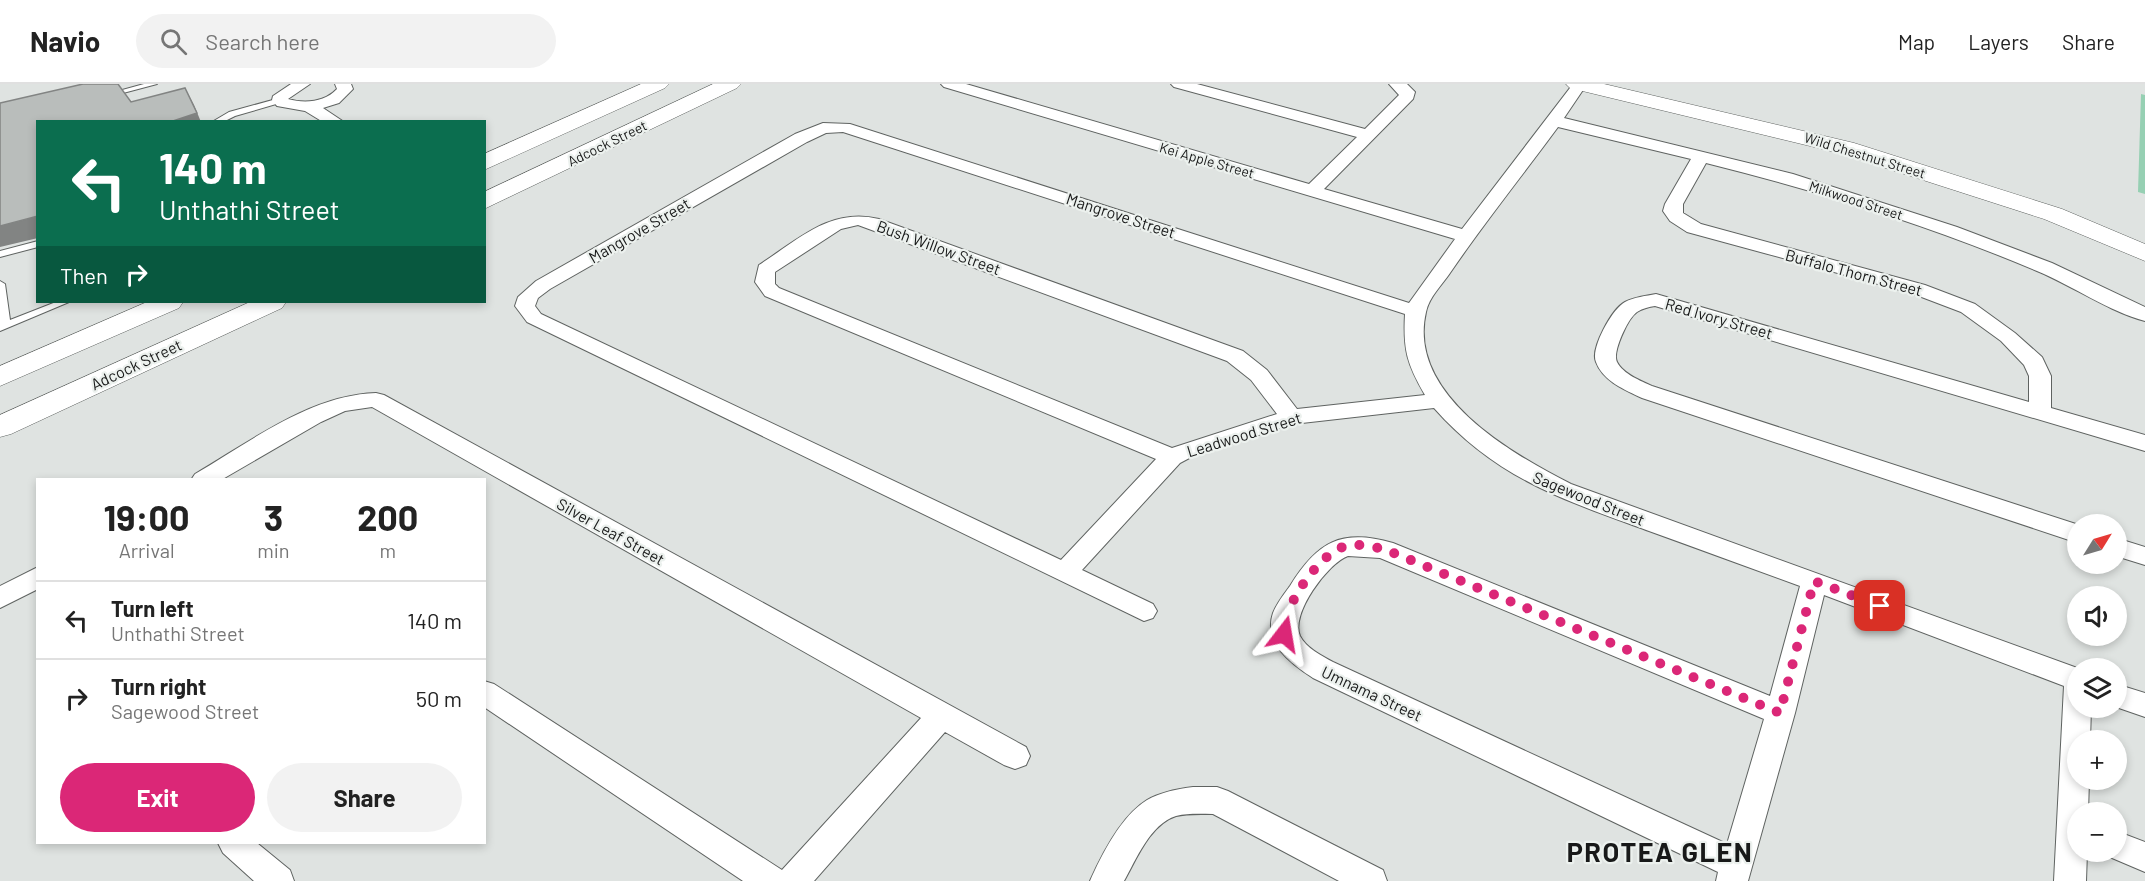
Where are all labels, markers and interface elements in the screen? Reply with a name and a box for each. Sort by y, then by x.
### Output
search box [136,14,556,68]
text: Navio [30,24,100,58]
icon: search [157,25,190,58]
text: Search here [205,28,320,54]
text: Map [1898,29,1935,54]
text: Layers [1968,29,2029,54]
text: Share [2062,29,2115,54]
street label: Adcock Street [565,116,649,170]
street label: Wild Chestnut Street [1802,128,1928,182]
street label: Kei Apple Street [1158,138,1256,182]
text: 140 m [159,142,267,192]
icon: left [60,144,138,222]
street label: Milkwood Street [1807,177,1905,223]
street label: Mangrove Street [1064,188,1178,242]
text: Unthathi Street [159,193,340,225]
street label: Mangrove Street [585,193,693,267]
street label: Bush Willow Street [875,216,1003,278]
street label: Buffalo Thorn Street [1783,245,1925,299]
icon: right [120,258,153,291]
text: Then [60,262,108,288]
street label: Red Ivory Street [1663,294,1775,342]
street label: Adcock Street [87,335,185,393]
street label: Leadwood Street [1184,408,1304,460]
street label: Sagewood Street [1530,467,1648,529]
street label: Silver Leaf Street [554,494,668,568]
text: 19:00 [104,495,190,538]
text: 3 [264,495,283,538]
text: 200 [357,495,418,538]
north arrow [2067,514,2127,574]
map controls [2067,514,2127,862]
text: Arrival [119,538,175,562]
text: min [257,538,290,562]
text: m [380,538,396,562]
pin [1854,580,1905,631]
button: sound [2067,586,2127,646]
icon: arrive [1863,589,1896,622]
text: Turn left [111,595,194,621]
position arrow [1252,602,1316,666]
icon: left [60,604,93,637]
text: 140 m [407,607,462,633]
text: Unthathi Street [111,621,245,645]
button: layers [2067,658,2127,718]
street label: Umnama Street [1319,661,1425,725]
text: Turn right [111,673,206,699]
icon: right [60,682,93,715]
text: 50 m [416,685,462,711]
text: Sagewood Street [111,699,259,723]
button: + [2067,730,2127,790]
button: Exit [60,763,255,832]
button: Share [267,763,462,832]
button: − [2067,802,2127,862]
district label: PROTEA GLEN [1567,835,1753,867]

